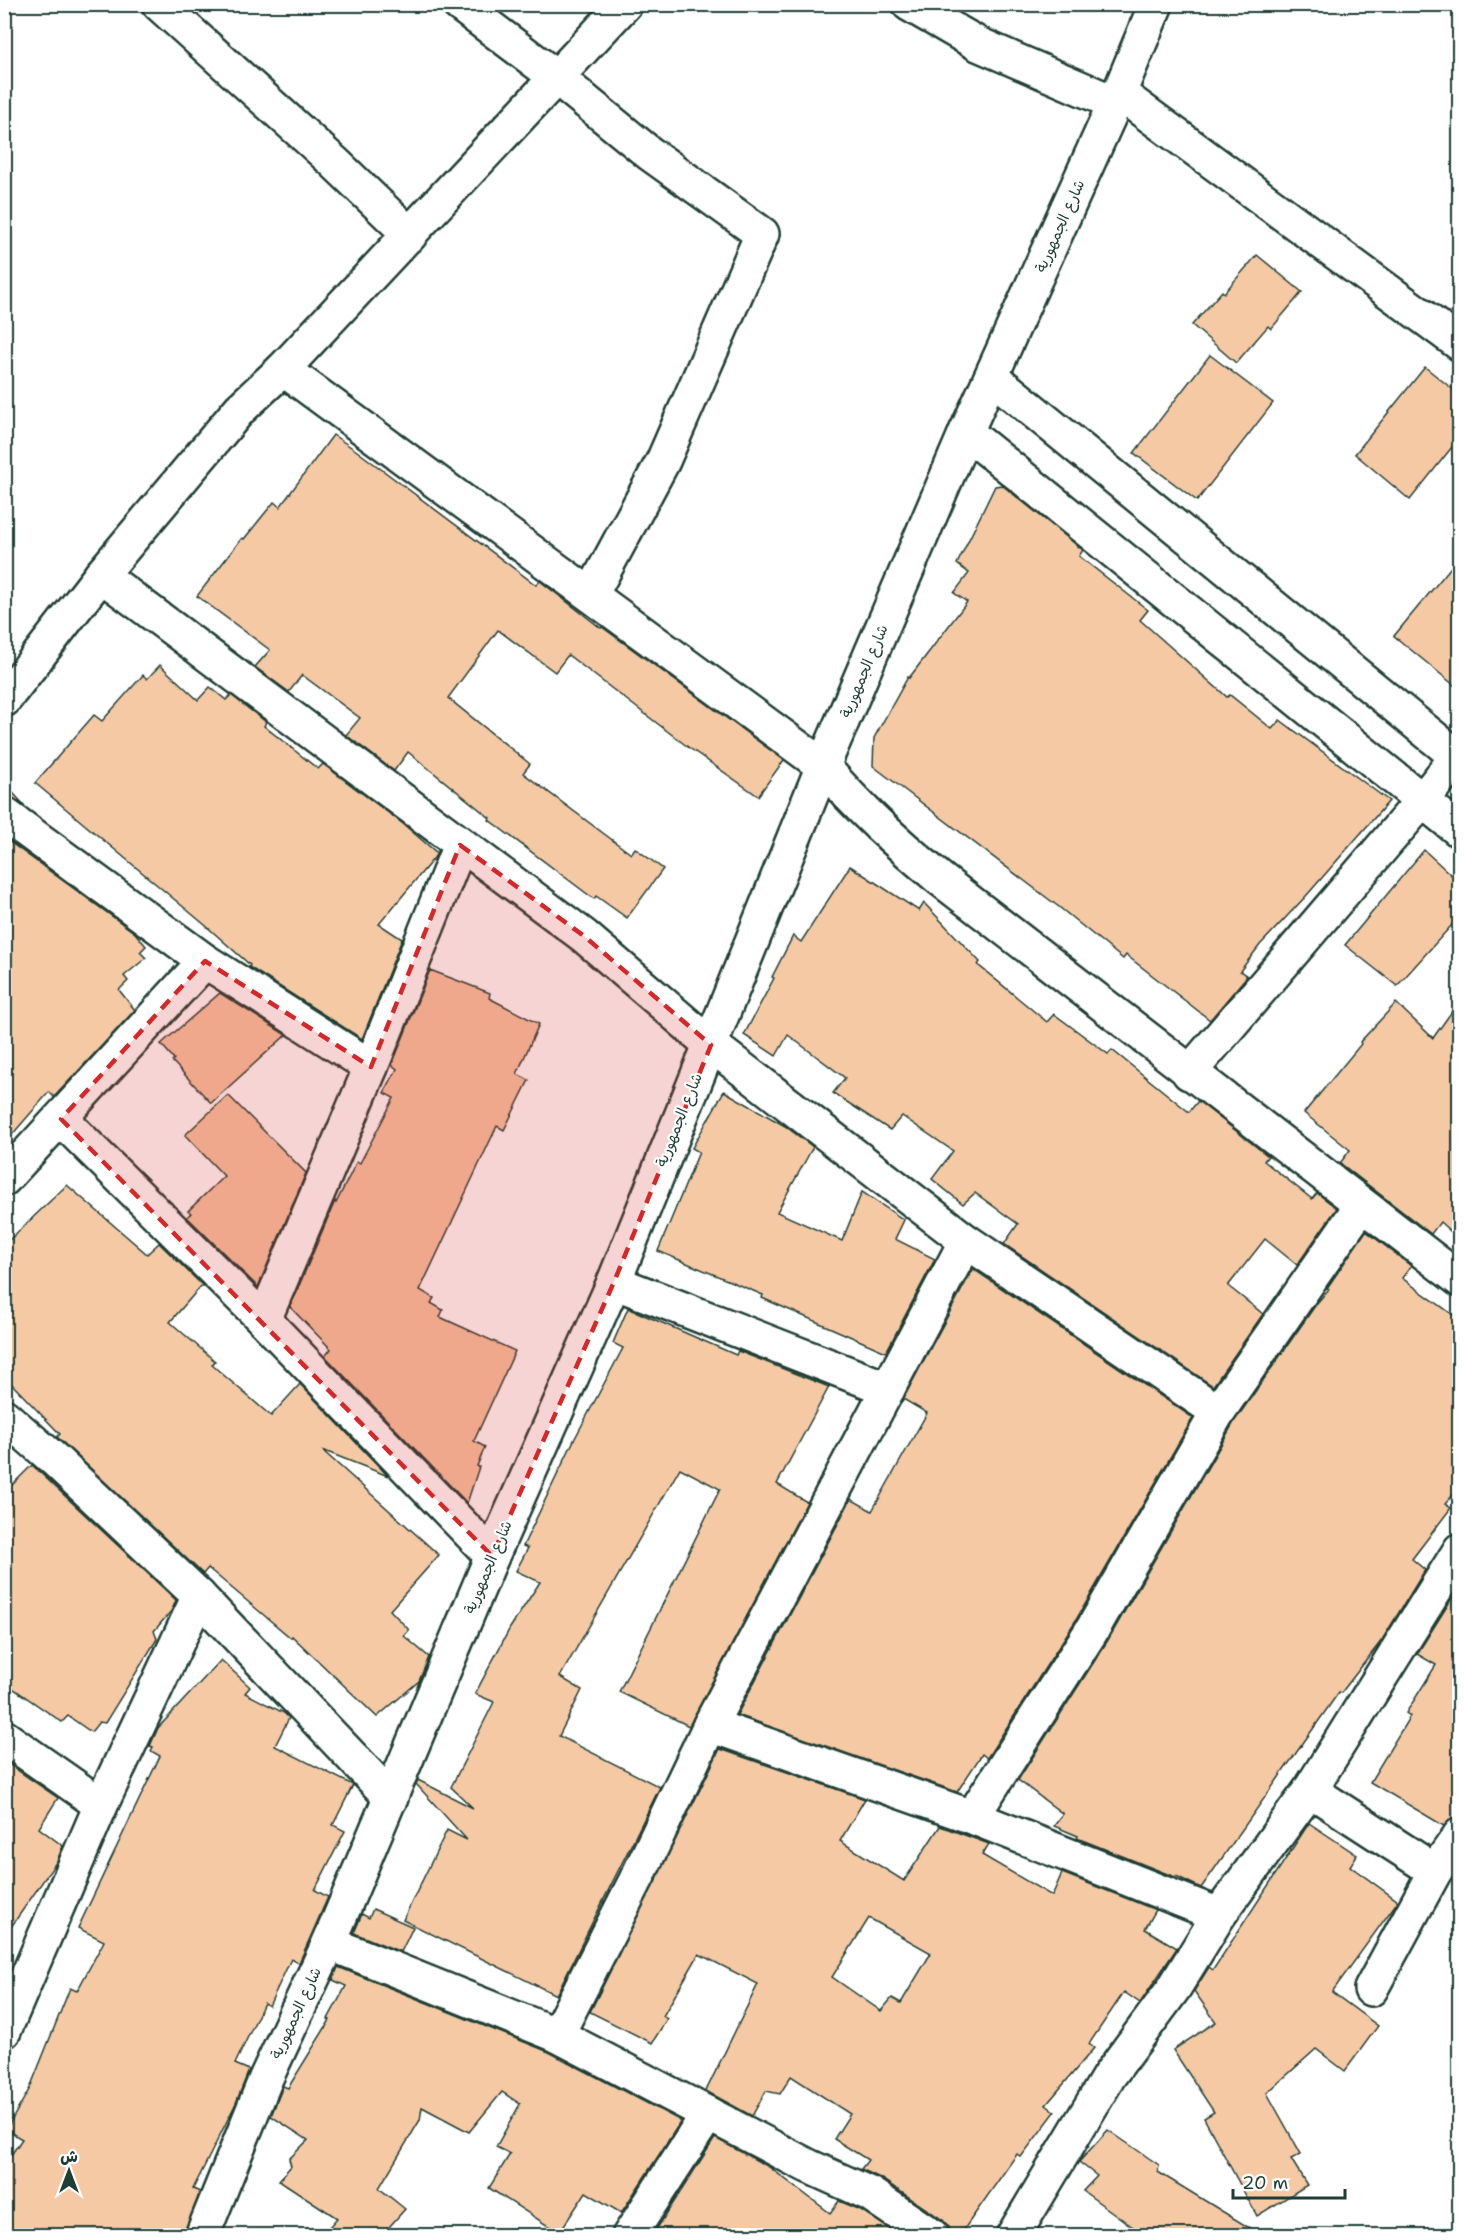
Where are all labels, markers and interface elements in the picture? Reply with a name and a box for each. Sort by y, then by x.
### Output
street label: شارع الجمهورية [1031,177,1089,275]
street label: شارع الجمهورية [835,621,893,721]
street label: شارع الجمهورية [651,1070,707,1170]
street label: شارع الجمهورية [459,1517,517,1617]
street label: شارع الجمهورية [266,1964,326,2062]
north arrow [39,2141,99,2201]
text: ش [60,2146,78,2167]
scale bar [1233,2162,1346,2200]
text: 20 m [1242,2171,1288,2195]

